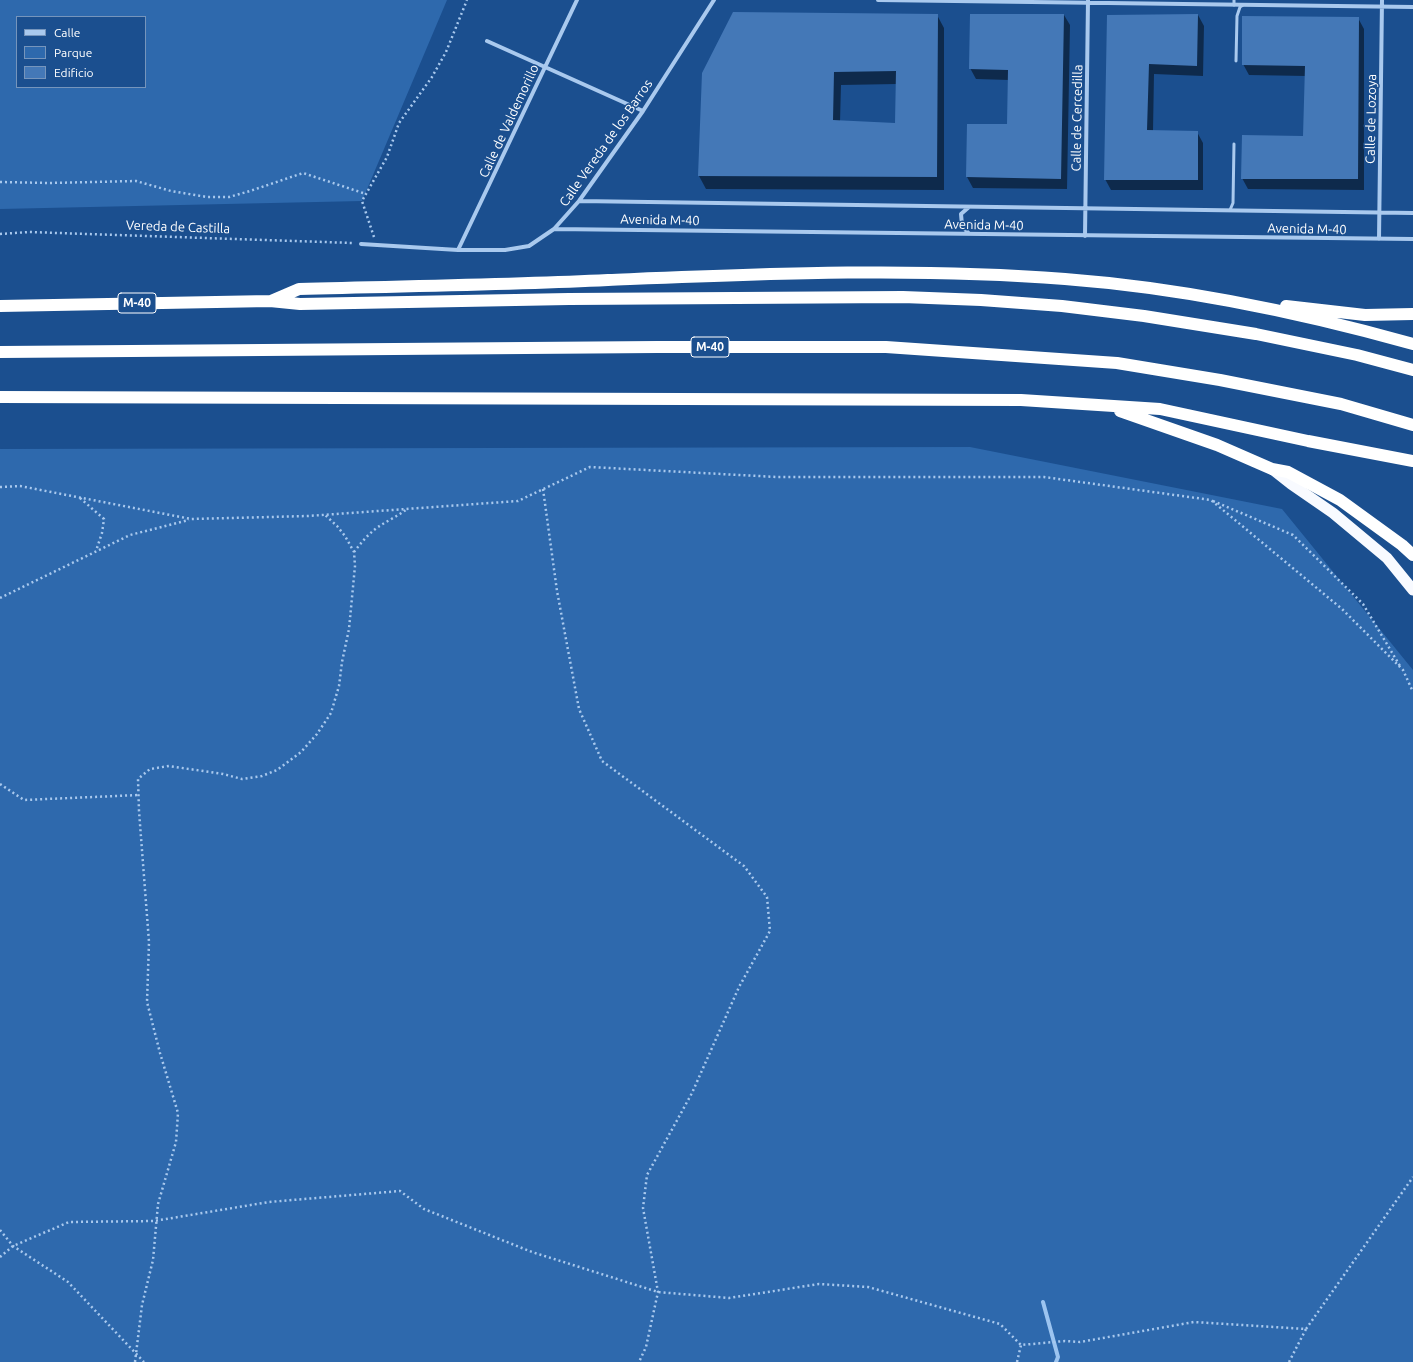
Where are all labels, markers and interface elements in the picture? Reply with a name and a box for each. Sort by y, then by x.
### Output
legend [16,16,146,88]
text: Calle [54,26,80,39]
text: Parque [54,46,92,59]
street label: Calle de Valdemorillo [476,62,542,180]
street label: Calle de Cercedilla [1068,64,1086,172]
text: Edificio [54,66,94,79]
street label: Calle de Lozoya [1362,74,1380,164]
street label: Calle Vereda de los Barros [556,77,656,209]
street label: Avenida M-40 [620,212,700,228]
street label: Vereda de Castilla [126,217,230,237]
street label: Avenida M-40 [944,217,1024,233]
street label: Avenida M-40 [1267,221,1347,237]
road number: M-40 [118,293,156,313]
road number: M-40 [691,337,729,357]

